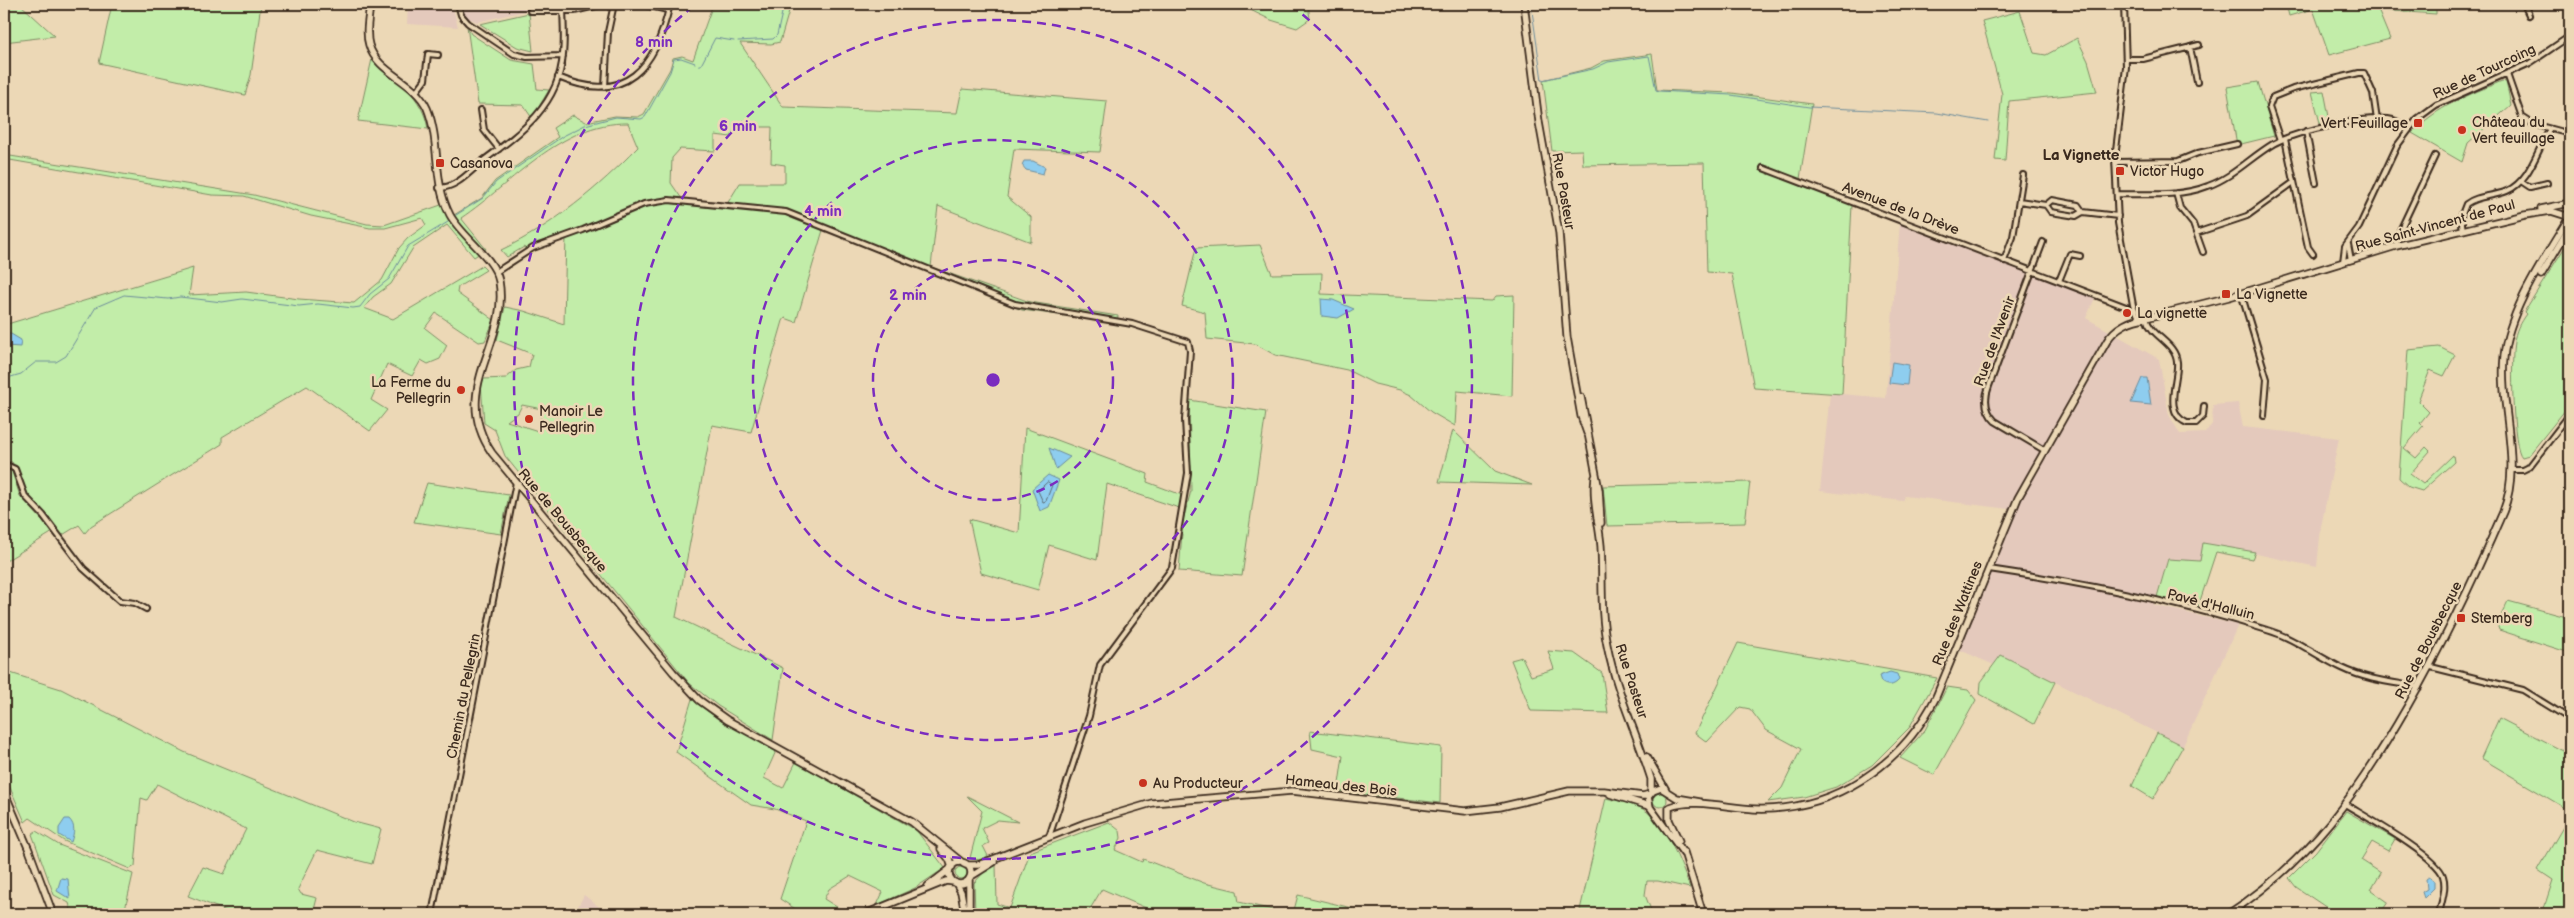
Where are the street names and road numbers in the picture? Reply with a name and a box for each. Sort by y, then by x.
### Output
street label: Rue de Tourcoing [2430,40,2538,103]
street label: Rue Pasteur [1548,151,1579,232]
street label: Avenue de la Drève [1840,178,1962,239]
street label: Rue Saint-Vincent de Paul [2353,196,2517,255]
street label: Rue de l'Avenir [1970,293,2019,389]
street label: Rue de Bousbecque [514,465,611,576]
street label: Rue des Wattines [1929,558,1986,668]
street label: Rue de Bousbecque [2391,578,2466,702]
street label: Pavé d'Halluin [2165,585,2256,624]
street label: Chemin du Pellegrin [443,632,484,760]
street label: Rue Pasteur [1611,641,1652,722]
street label: Hameau des Bois [1284,771,1398,800]

